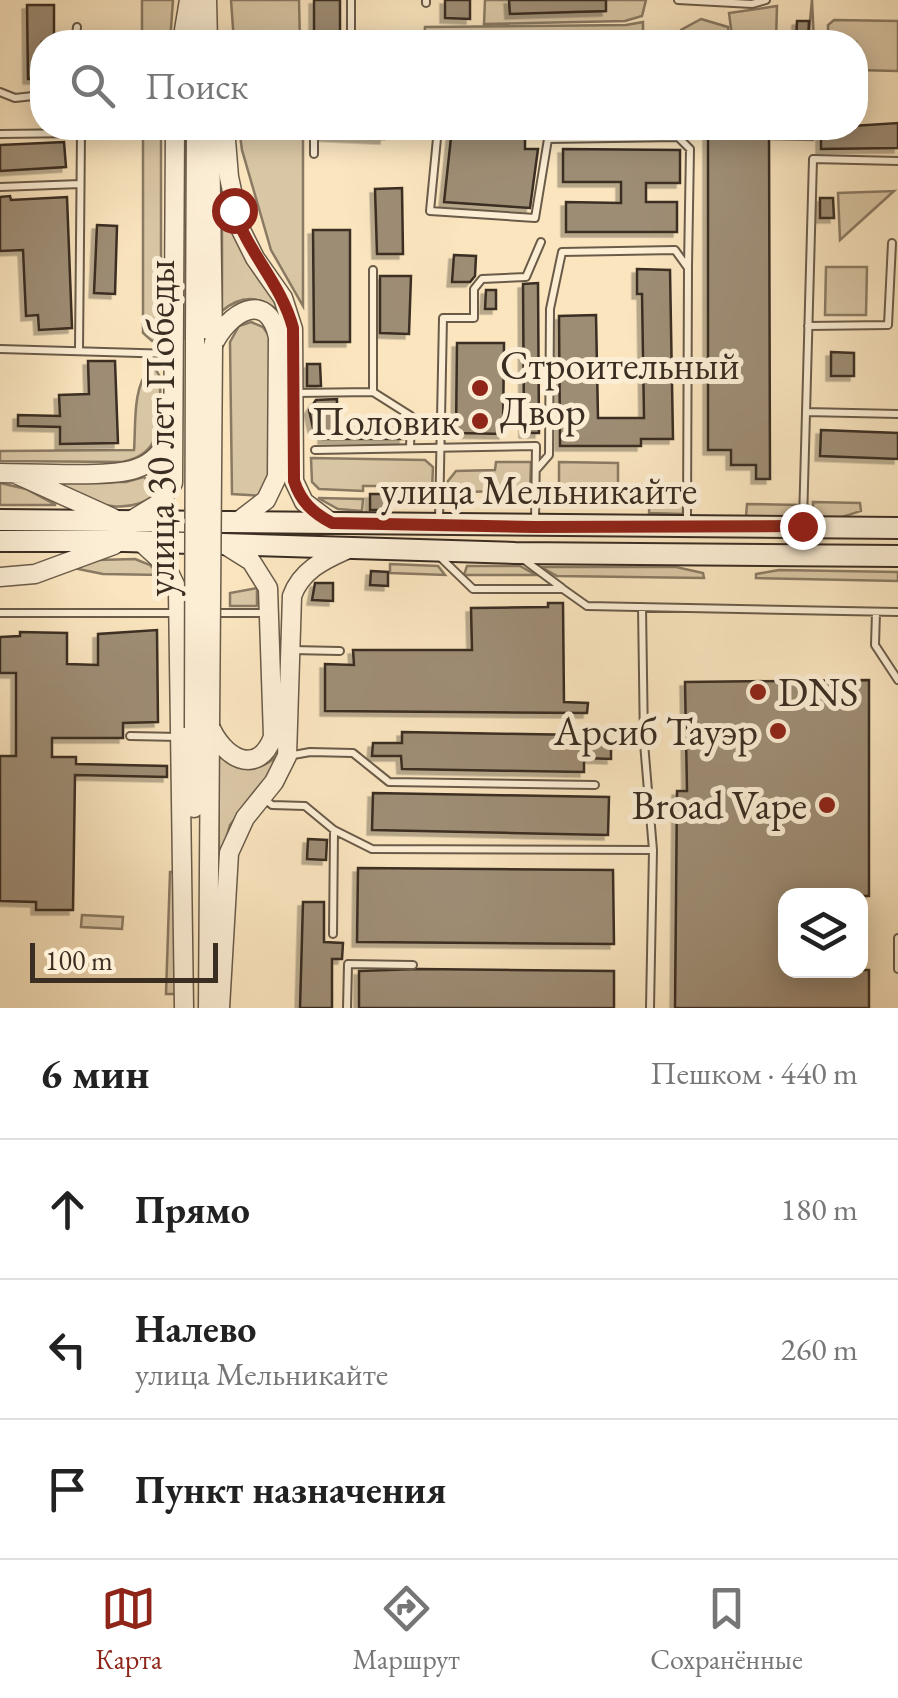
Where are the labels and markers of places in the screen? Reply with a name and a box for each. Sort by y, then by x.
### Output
place label: Строительный Двор [500,339,740,437]
marker: Строительный Двор [469,377,491,399]
place label: Половик [312,395,460,447]
marker: Половик [469,410,491,432]
place label: DNS [778,666,858,718]
marker: DNS [747,681,769,703]
place label: Арсиб Тауэр [553,705,758,757]
marker: Арсиб Тауэр [767,720,789,742]
place label: Broad Vape [632,779,807,831]
marker: Broad Vape [816,794,838,816]

